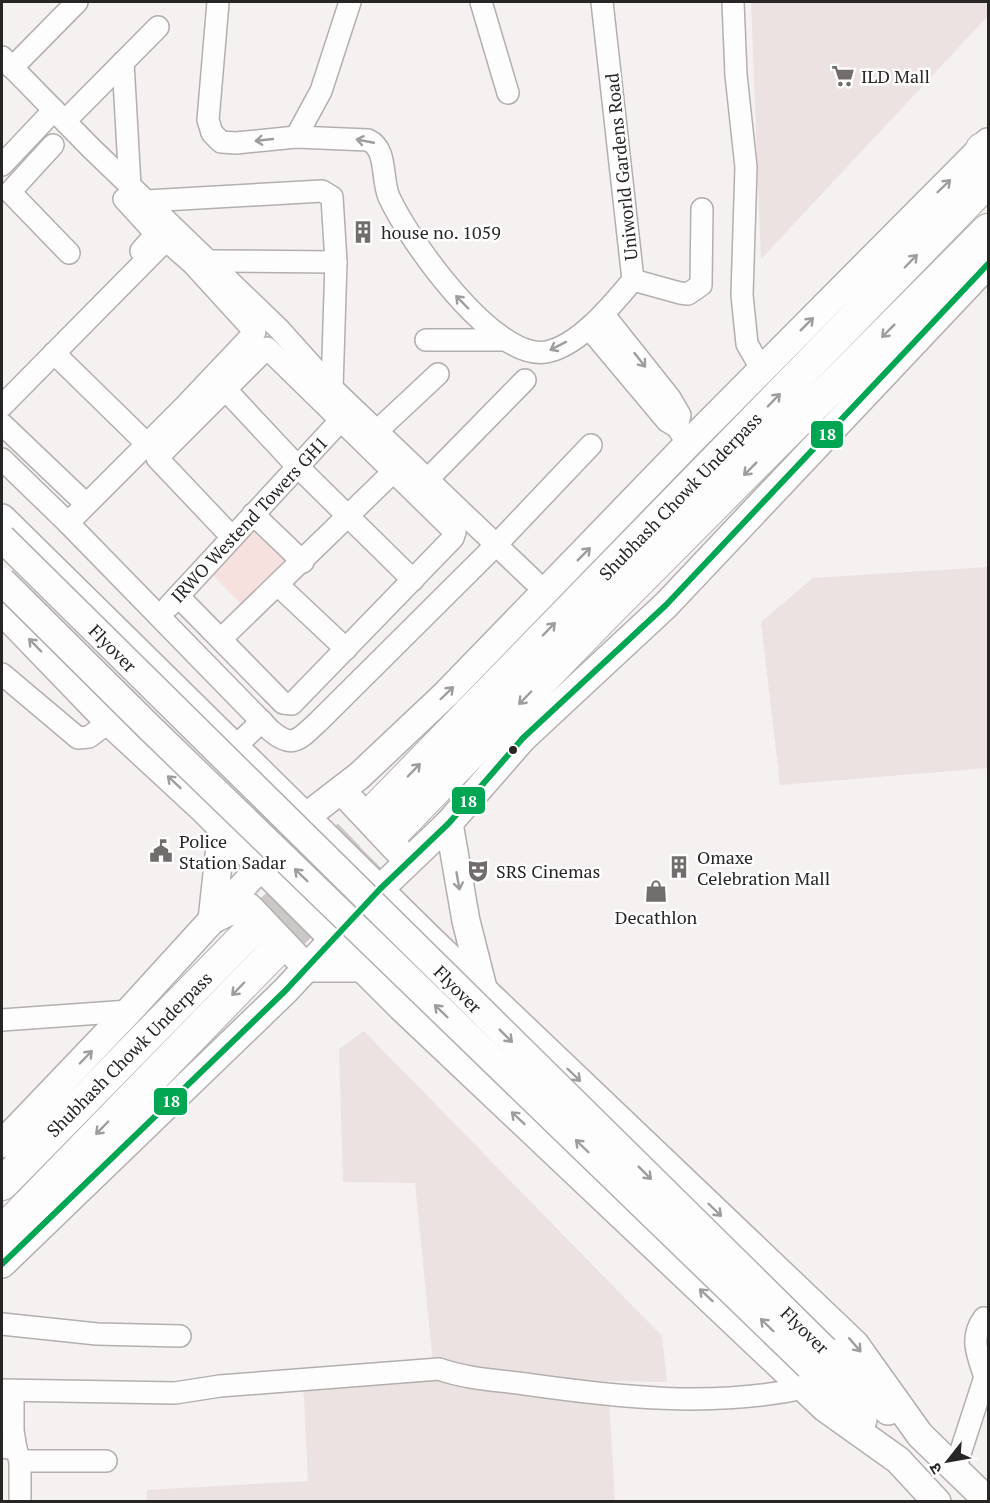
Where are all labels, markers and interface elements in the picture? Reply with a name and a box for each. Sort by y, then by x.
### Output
supermarket icon: ILD Mall [830,63,856,89]
place label: ILD Mall [861,64,930,88]
street label: Uniworld Gardens Road [599,72,643,262]
one-way arrow [255,135,275,146]
one-way arrow [356,135,376,146]
one-way arrow [937,179,952,193]
building icon: house no. 1059 [350,219,376,245]
place label: house no. 1059 [381,220,501,244]
one-way arrow [903,253,918,268]
one-way arrow [455,294,470,309]
one-way arrow [799,317,814,332]
one-way arrow [881,324,895,339]
one-way arrow [550,340,567,352]
one-way arrow [634,352,647,368]
one-way arrow [766,393,781,408]
street label: Shubhash Chowk Underpass [593,407,767,585]
line badge: 18 [810,420,844,449]
text: 18 [818,423,836,445]
street label: IRWO Westend Towers GH1 [165,430,333,608]
one-way arrow [743,462,758,477]
one-way arrow [577,546,591,561]
street label: Flyover [84,619,142,677]
one-way arrow [542,622,557,637]
one-way arrow [27,638,42,653]
one-way arrow [439,686,454,700]
one-way arrow [518,690,532,705]
unlabelled marker [507,744,519,756]
one-way arrow [406,762,421,777]
one-way arrow [166,775,181,789]
line badge: 18 [451,786,486,815]
text: 18 [459,790,477,812]
place label: Police Station Sadar [179,829,286,874]
public building icon: Police Station Sadar [148,838,174,864]
place label: Omaxe Celebration Mall [697,845,830,890]
building icon: Omaxe Celebration Mall [666,854,692,880]
theatre icon: SRS Cinemas [465,858,491,884]
place label: SRS Cinemas [496,859,600,883]
one-way arrow [294,868,309,882]
one-way arrow [452,871,463,891]
shop icon: Decathlon [643,878,669,904]
place label: Decathlon [615,905,698,929]
street label: Flyover [429,960,487,1018]
street label: Shubhash Chowk Underpass [41,966,217,1142]
one-way arrow [231,981,245,996]
one-way arrow [434,1003,449,1018]
one-way arrow [499,1029,514,1044]
one-way arrow [79,1049,93,1064]
one-way arrow [566,1068,581,1082]
line badge: 18 [153,1087,188,1116]
text: 18 [162,1090,180,1112]
one-way arrow [511,1111,526,1125]
one-way arrow [95,1121,109,1136]
one-way arrow [574,1139,589,1153]
one-way arrow [638,1166,653,1180]
one-way arrow [707,1202,722,1217]
one-way arrow [698,1288,713,1302]
street label: Flyover [776,1301,834,1359]
one-way arrow [760,1319,775,1333]
one-way arrow [848,1337,862,1352]
north arrow [918,1431,978,1491]
text: उ [923,1459,947,1478]

